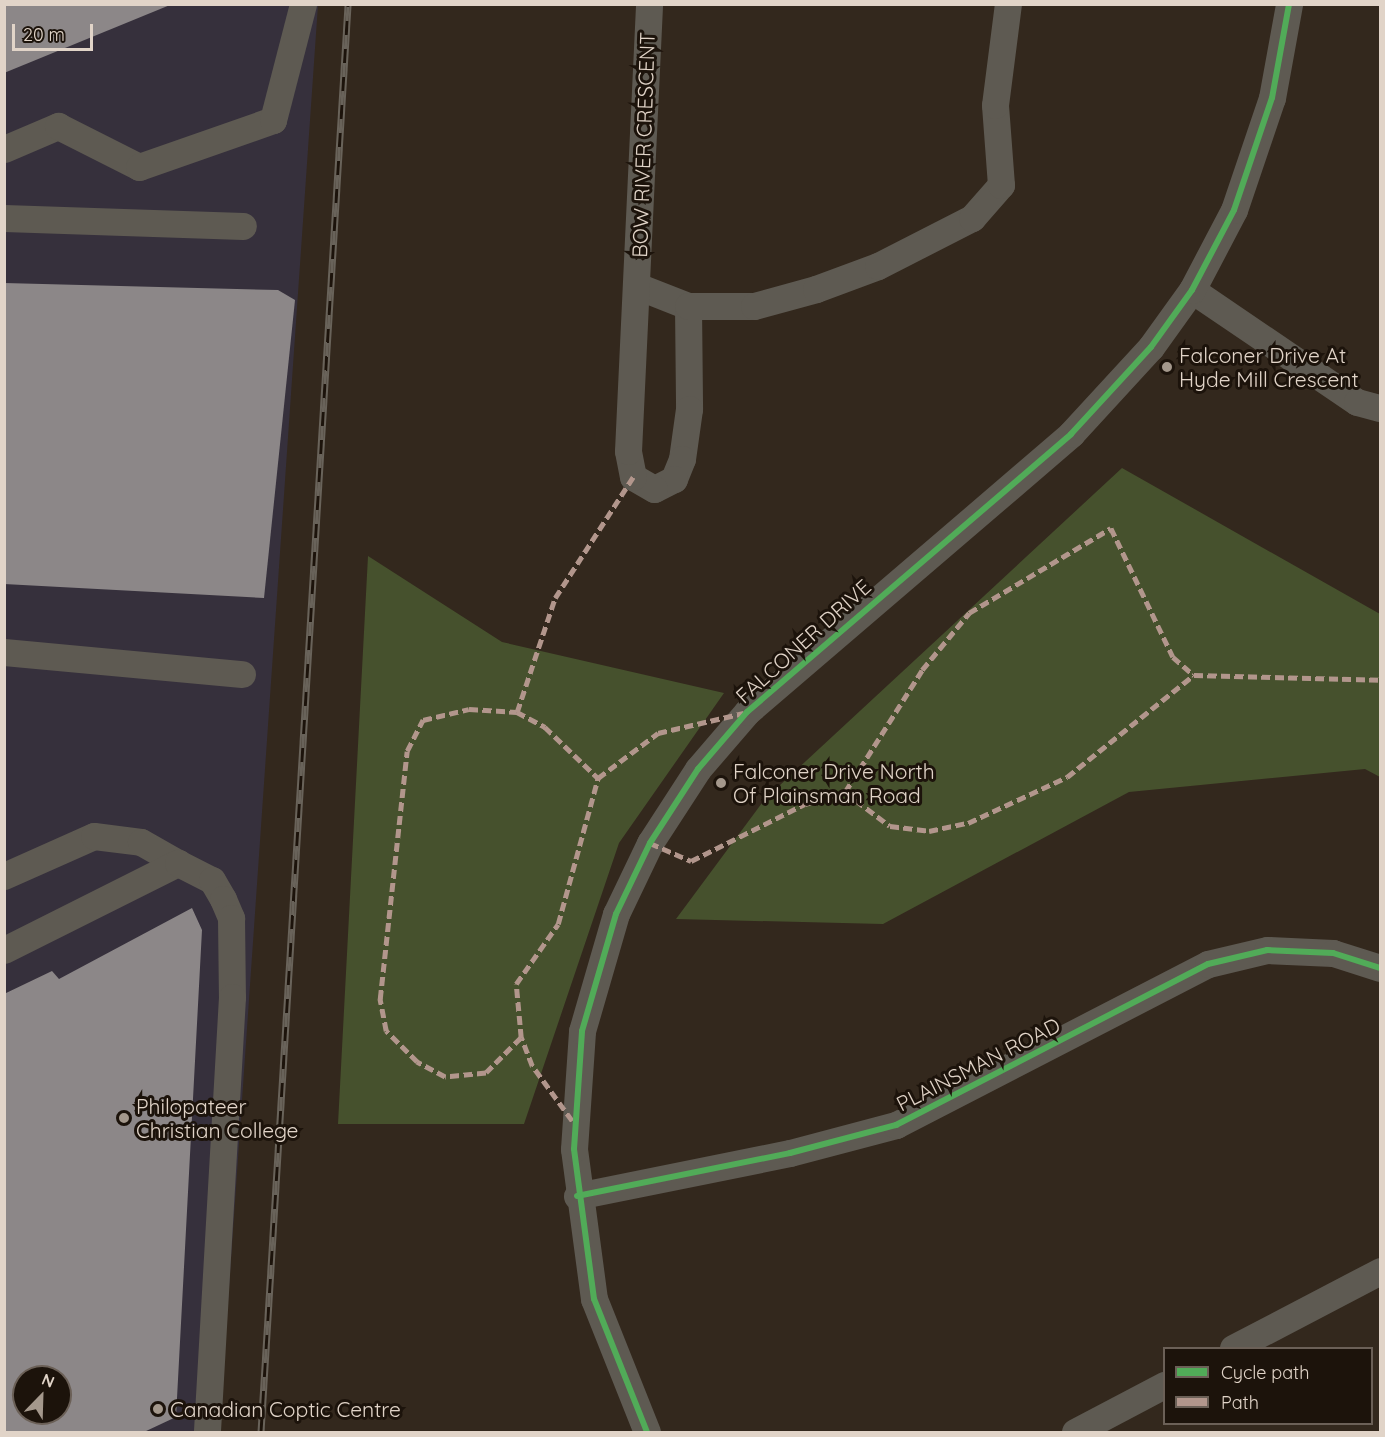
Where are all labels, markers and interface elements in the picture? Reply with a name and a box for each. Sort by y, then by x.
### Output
scale bar [15,12,96,50]
text: 20 m [23,23,65,46]
street label: BOW RIVER CRESCENT [626,32,660,258]
place label: Falconer Drive At Hyde Mill Crescent [1179,342,1359,392]
marker: Falconer Drive At Hyde Mill Crescent [1160,360,1174,374]
street label: FALCONER DRIVE [730,574,876,708]
place label: Falconer Drive North Of Plainsman Road [733,758,935,808]
marker: Falconer Drive North Of Plainsman Road [714,776,728,790]
street label: PLAINSMAN ROAD [892,1012,1064,1116]
place label: Philopateer Christian College [136,1093,298,1143]
marker: Philopateer Christian College [117,1111,131,1125]
legend [1163,1347,1373,1425]
text: Cycle path [1221,1361,1309,1384]
north arrow [12,1365,72,1425]
text: N [39,1369,58,1392]
text: Path [1221,1391,1259,1414]
place label: Canadian Coptic Centre [170,1396,401,1422]
marker: Canadian Coptic Centre [151,1402,165,1416]

